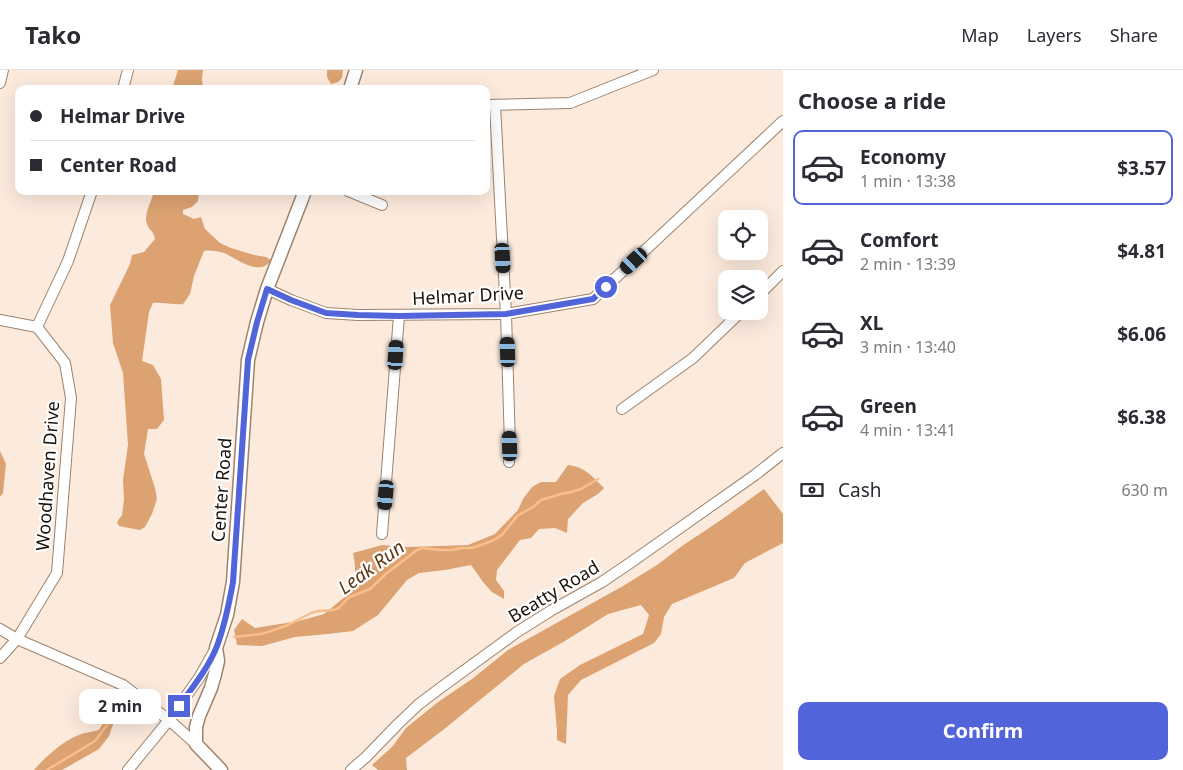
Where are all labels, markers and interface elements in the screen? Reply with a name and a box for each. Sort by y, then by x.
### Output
text: Tako [25,18,81,51]
text: Map [961,23,999,47]
text: Layers [1027,23,1082,47]
text: Share [1110,23,1158,47]
text: Choose a ride [798,85,946,115]
text: Helmar Drive [60,103,185,129]
text: Economy [860,144,946,170]
icon: car [800,145,845,190]
text: Center Road [60,152,177,178]
text: $3.57 [1117,155,1166,181]
text: 1 min · 13:38 [860,170,956,192]
map controls [718,210,768,320]
button: locate [718,210,768,260]
text: Comfort [860,227,939,253]
icon: car [800,228,845,273]
text: $4.81 [1117,238,1166,264]
car [494,243,511,273]
car [617,245,650,277]
text: 2 min · 13:39 [860,253,956,275]
button: layers [718,270,768,320]
route start [595,276,617,298]
street label: Helmar Drive [412,280,524,310]
text: XL [860,310,883,336]
icon: car [800,311,845,356]
text: $6.06 [1117,321,1166,347]
text: 3 min · 13:40 [860,336,956,358]
car [499,337,516,367]
car [387,340,404,370]
text: Green [860,393,917,419]
icon: car [800,394,845,439]
street label: Woodhaven Drive [30,400,64,552]
text: $6.38 [1117,404,1166,430]
text: 4 min · 13:41 [860,419,956,441]
car [501,431,518,461]
street label: Center Road [205,437,237,543]
icon: cash [798,476,826,504]
text: Cash [838,477,882,503]
car [377,479,394,511]
text: 630 m [1121,479,1168,501]
water label: Leak Run [332,534,410,600]
street label: Beatty Road [504,555,603,628]
callout: 2 min [79,688,162,724]
text: 2 min [98,695,142,717]
route end [168,695,190,717]
button: Confirm [798,702,1168,760]

